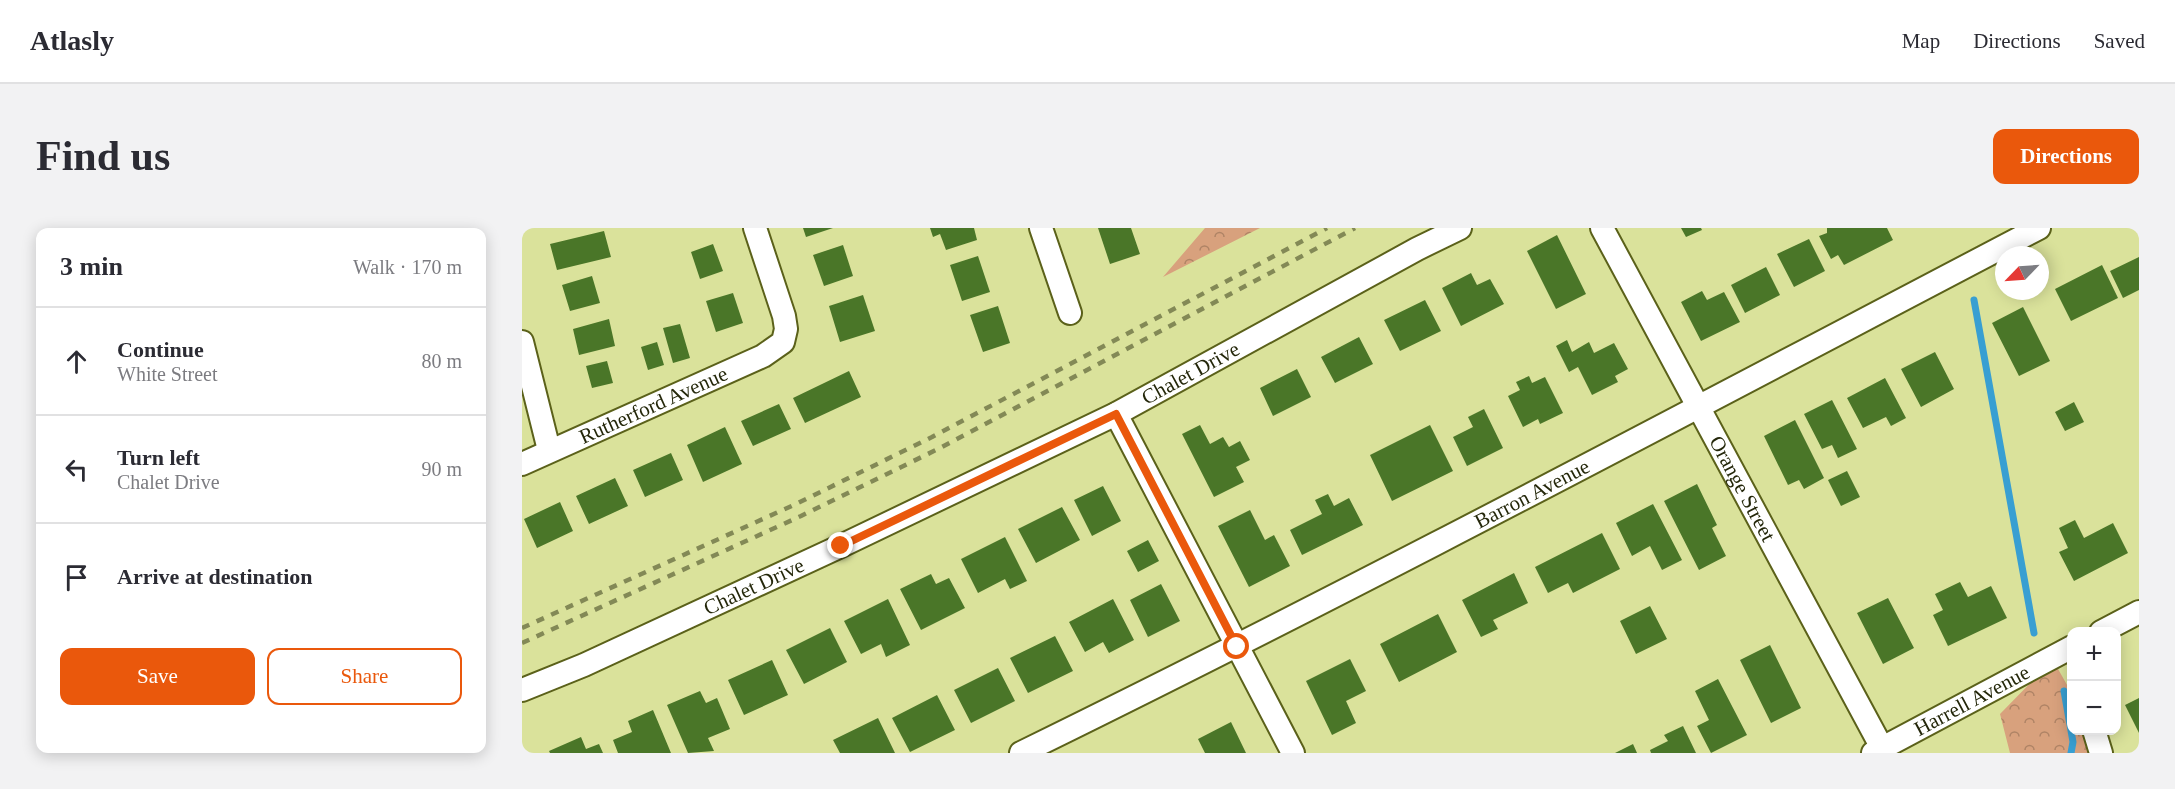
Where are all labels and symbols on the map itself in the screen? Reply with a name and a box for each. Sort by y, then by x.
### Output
north arrow [1995,246,2049,300]
street label: Chalet Drive [1137,337,1244,410]
street label: Rutherford Avenue [575,361,731,449]
street label: Orange Street [1704,432,1780,546]
street label: Barron Avenue [1470,454,1594,534]
route end [827,532,853,558]
street label: Chalet Drive [700,553,808,620]
route start [1223,633,1249,659]
street label: Harrell Avenue [1910,660,2034,741]

